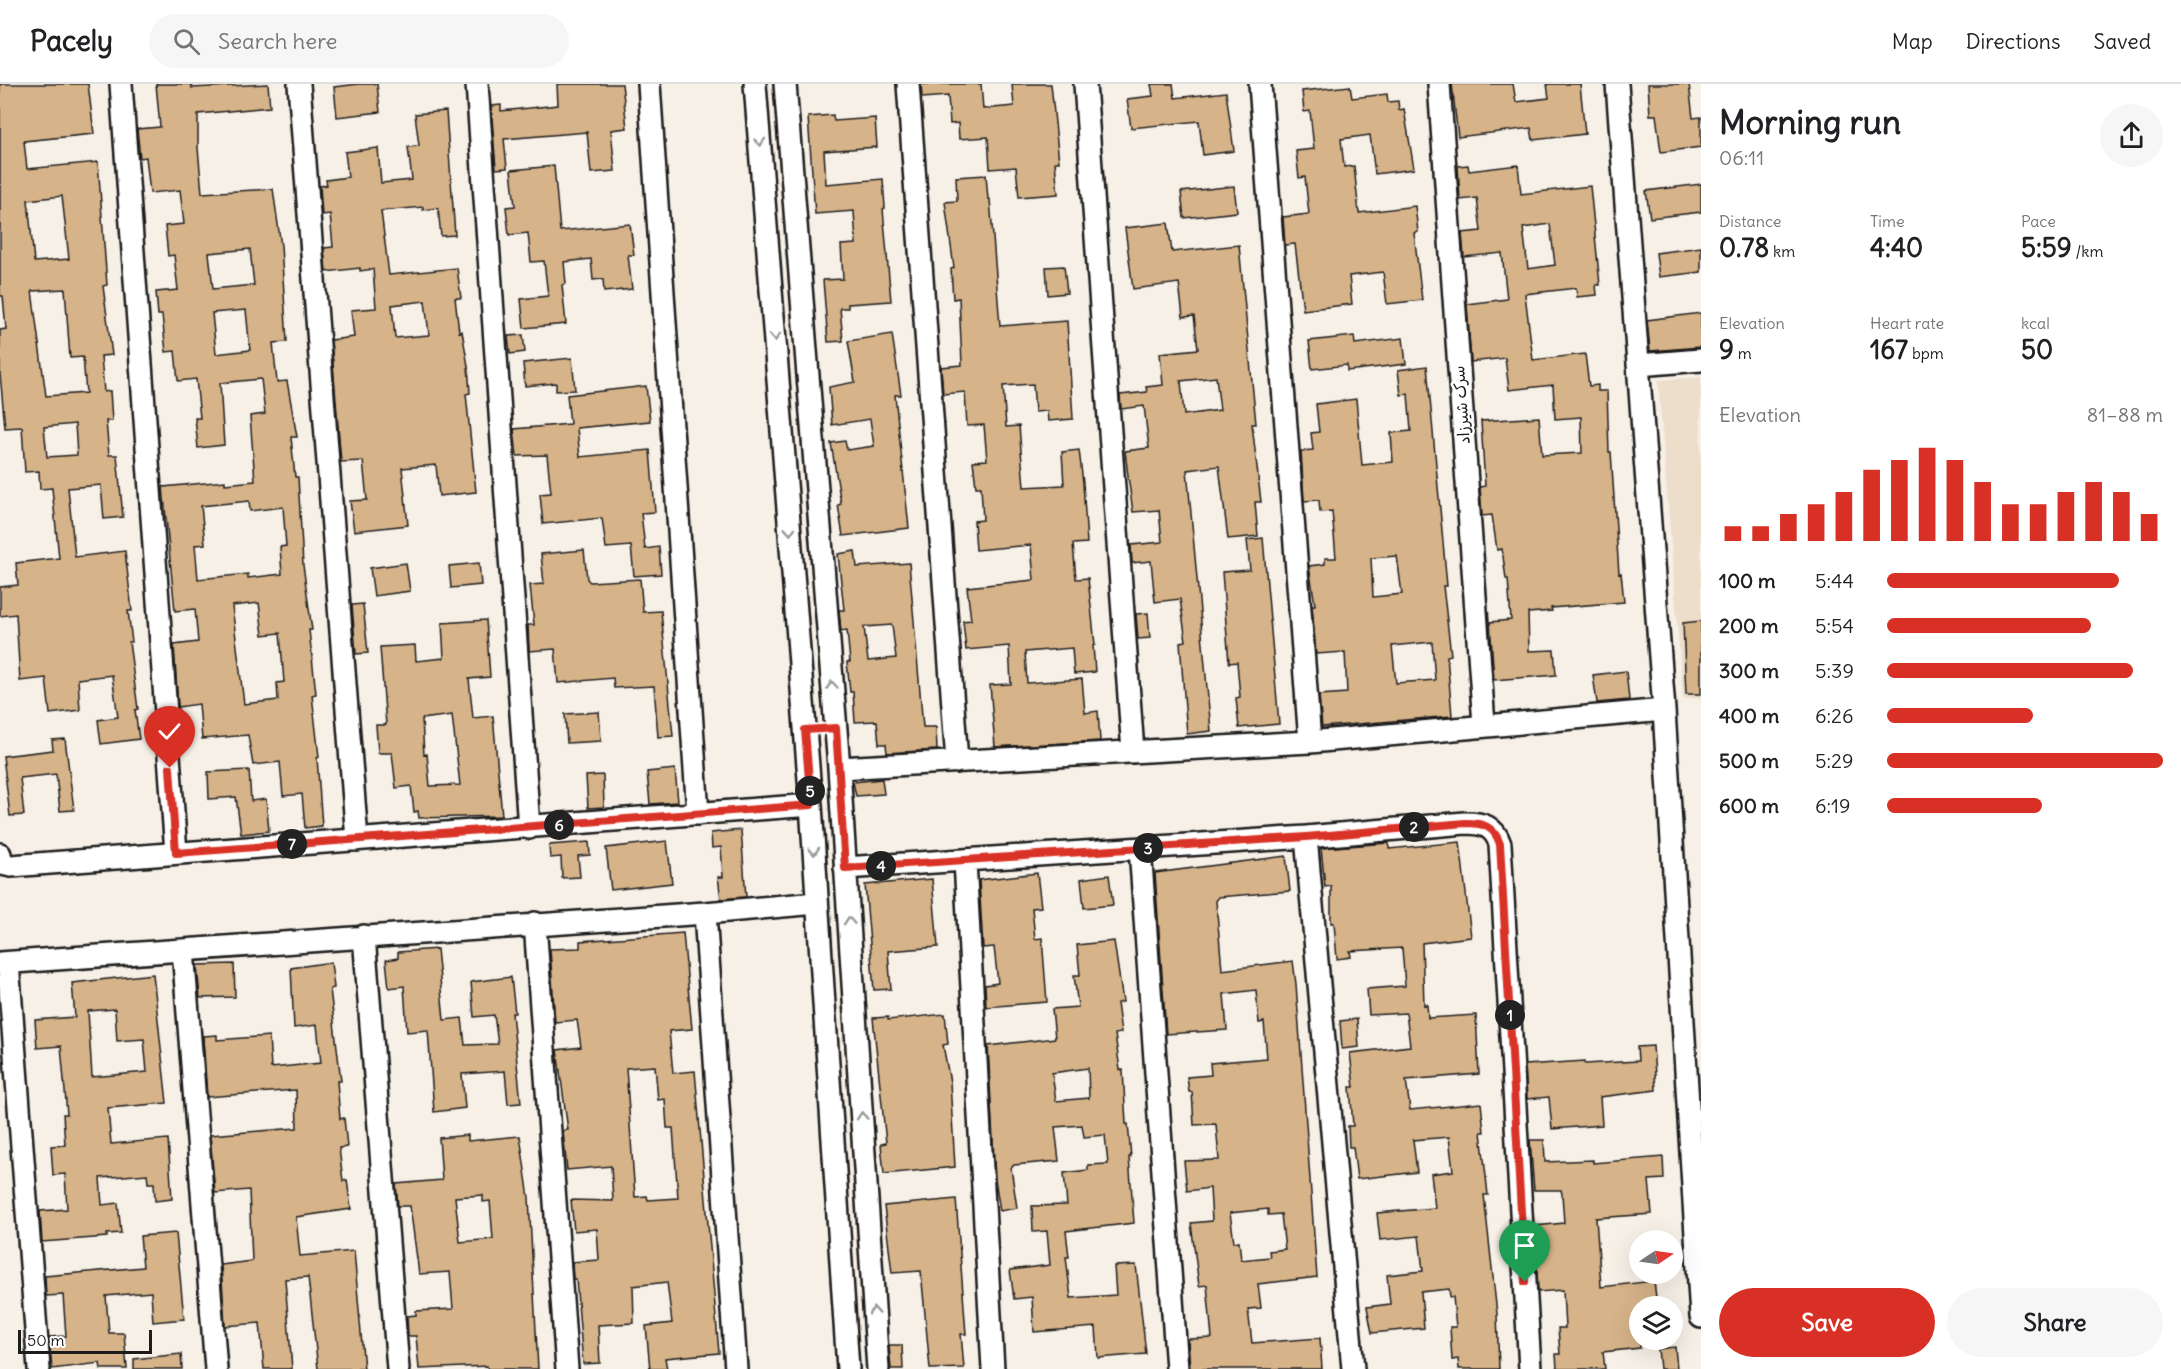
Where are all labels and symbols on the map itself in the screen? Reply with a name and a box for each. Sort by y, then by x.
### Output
one-way arrow [753,138,766,147]
one-way arrow [768,332,781,341]
street label: سرک شیرزاد [1448,365,1474,445]
one-way arrow [783,527,796,536]
one-way arrow [826,681,839,690]
pin [144,706,195,768]
pin: 5 [795,776,825,806]
pin: 6 [544,810,574,840]
pin: 2 [1399,812,1429,842]
pin: 7 [277,829,307,859]
pin: 3 [1133,833,1163,863]
one-way arrow [807,847,820,856]
pin: 4 [866,851,896,881]
one-way arrow [843,917,856,926]
pin: 1 [1495,1000,1525,1030]
one-way arrow [855,1112,868,1121]
pin [1499,1220,1550,1282]
north arrow [1629,1230,1683,1284]
one-way arrow [868,1306,881,1315]
scale bar [18,1327,152,1354]

